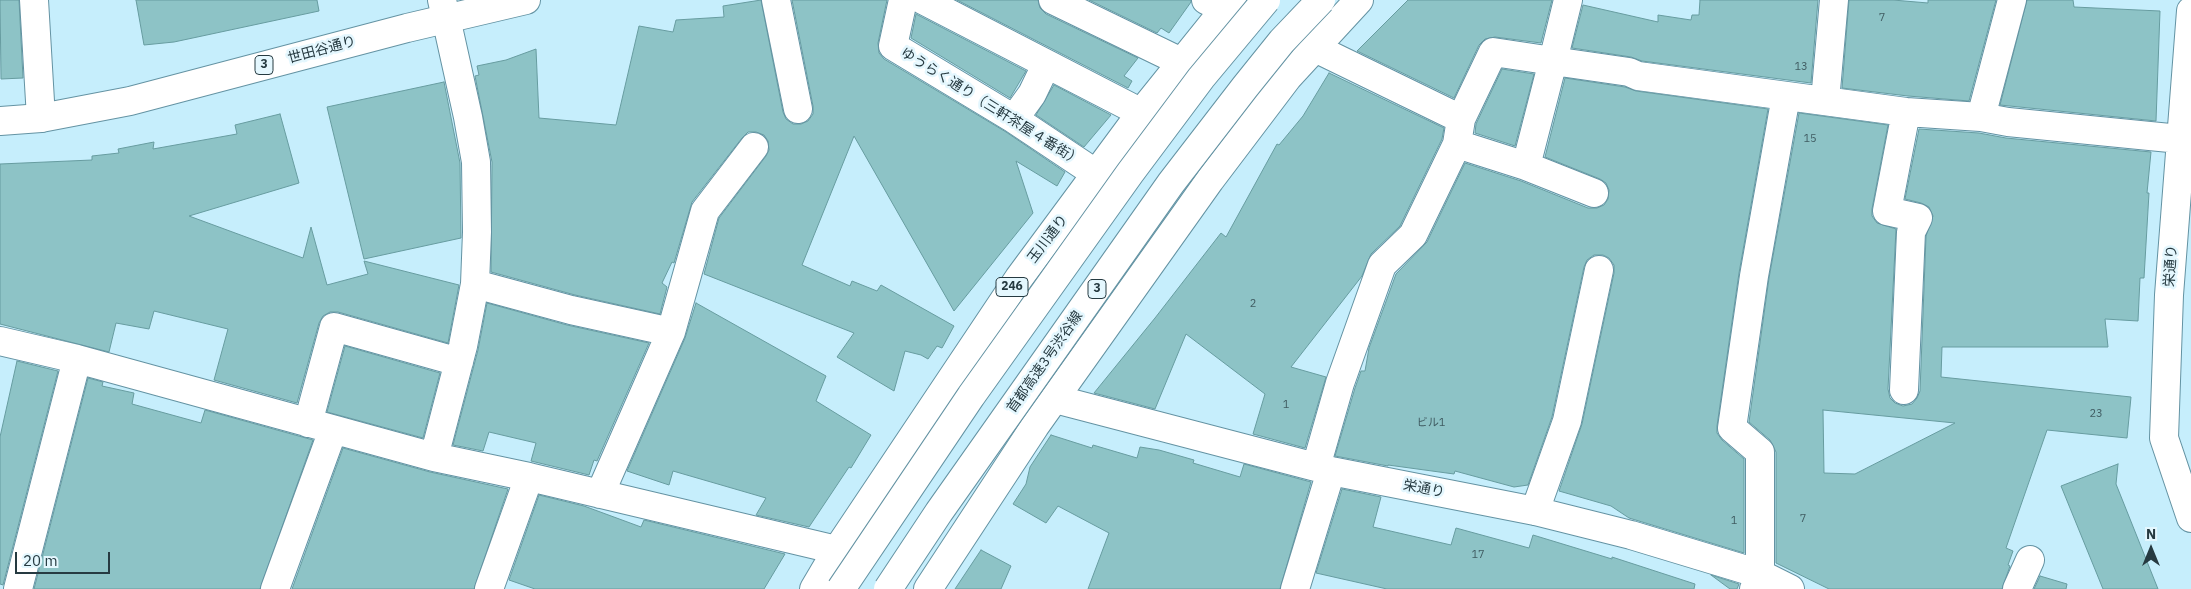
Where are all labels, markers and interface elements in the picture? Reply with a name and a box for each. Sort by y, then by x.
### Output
house number: 7 [1879,11,1885,25]
street label: 世田谷通り [286,33,358,67]
street label: ゆうらく通り（三軒茶屋４番街） [898,44,1084,170]
road number: 3 [255,56,273,74]
house number: 13 [1794,60,1808,74]
house number: 15 [1803,132,1817,146]
street label: 玉川通り [1024,212,1072,266]
street label: 栄通り [2161,244,2181,288]
road number: 246 [996,278,1028,296]
road number: 3 [1088,280,1106,298]
house number: 2 [1250,297,1256,311]
street label: 首都高速3号渋谷線 [1004,308,1086,416]
house number: 1 [1283,398,1289,412]
house number: 23 [2089,407,2103,421]
house number: ビル1 [1417,416,1445,430]
street label: 栄通り [1402,477,1446,501]
house number: 7 [1800,512,1806,526]
house number: 1 [1731,514,1737,528]
north arrow [2126,524,2176,574]
text: N [2146,525,2156,543]
scale bar [18,542,112,574]
house number: 17 [1471,548,1485,562]
text: 20 m [23,551,58,570]

